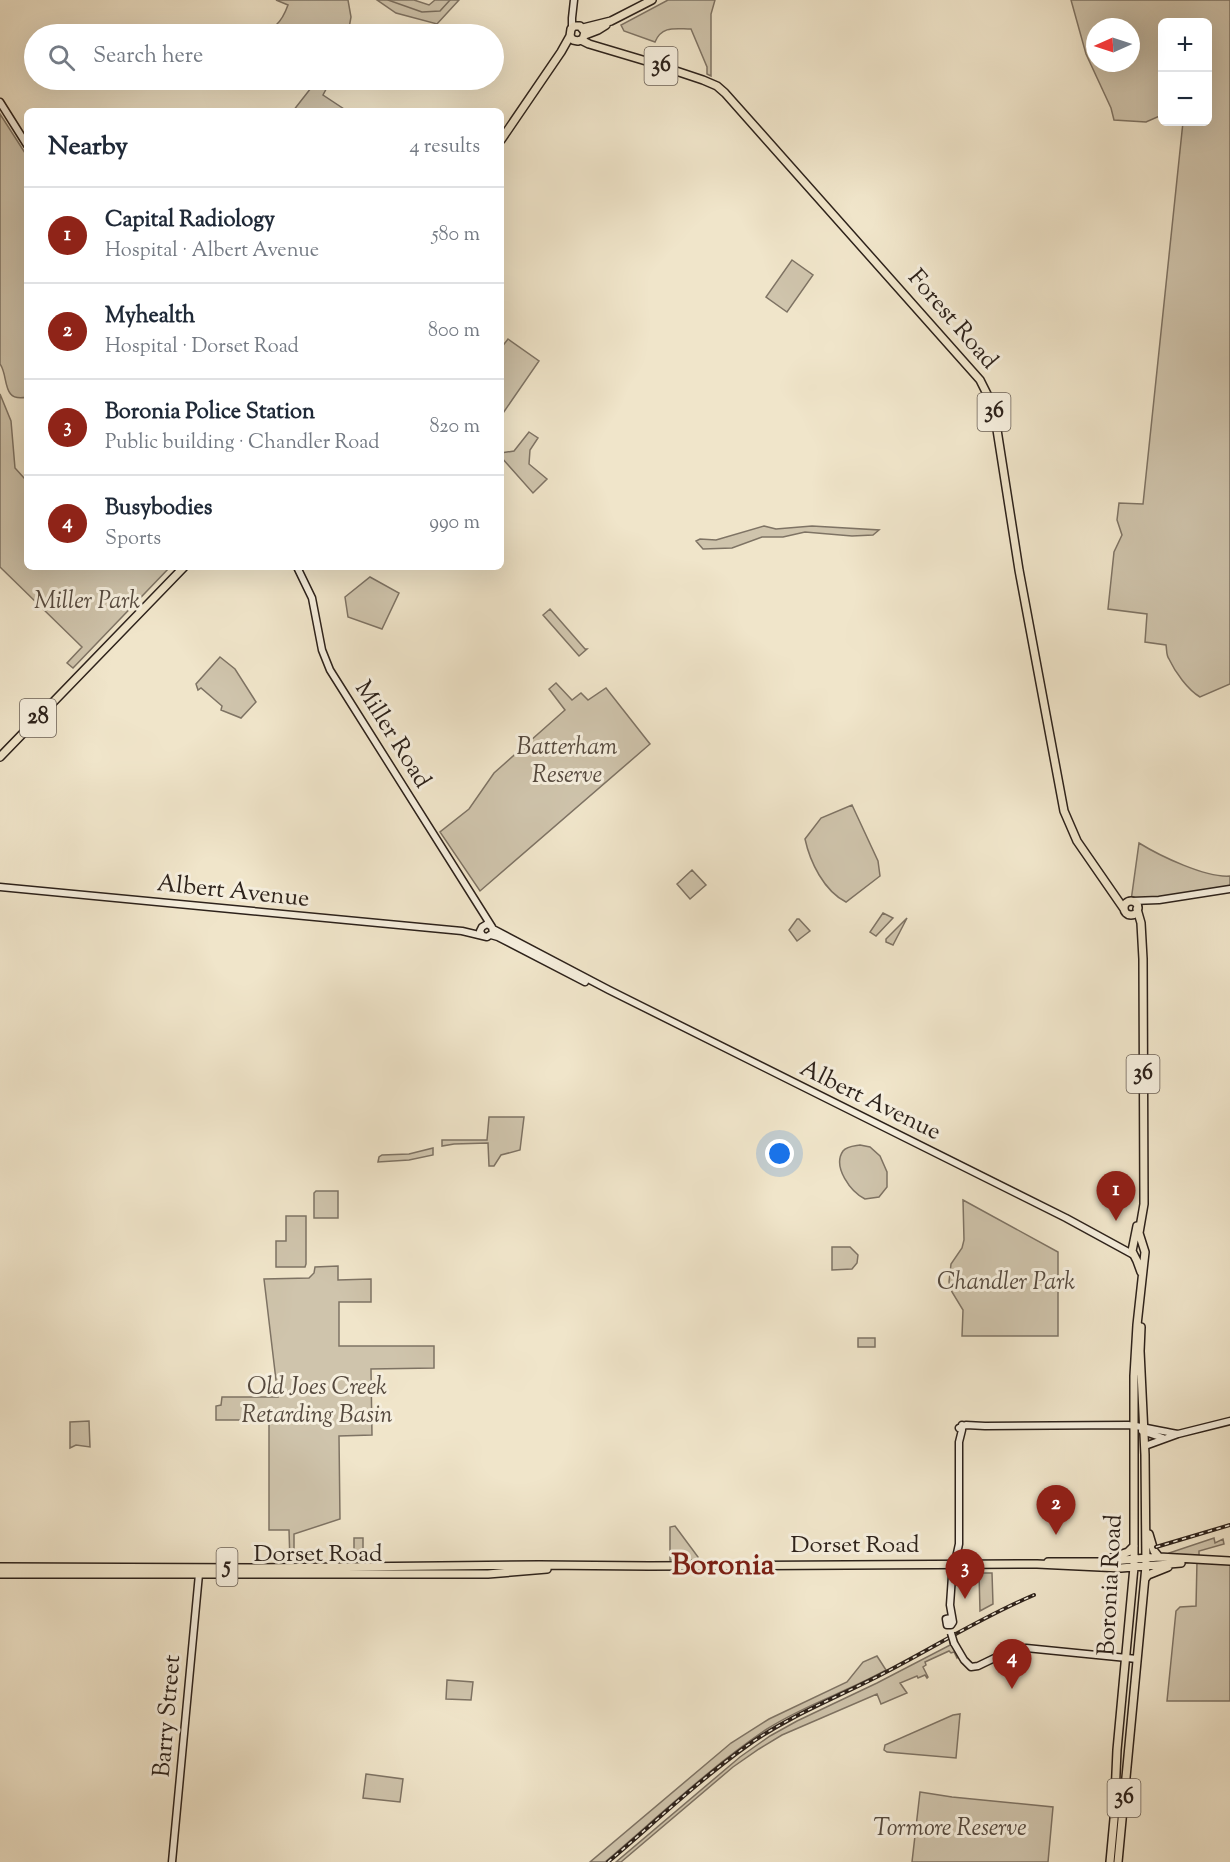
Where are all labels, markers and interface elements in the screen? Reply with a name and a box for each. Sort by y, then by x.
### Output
north arrow [1086,18,1140,72]
map controls [1158,18,1212,126]
button: + [1158,18,1212,72]
search box [24,24,504,90]
icon: search [45,41,78,74]
text: Search here [93,41,203,73]
road number: 36 [644,47,678,85]
button: − [1158,72,1212,126]
text: Nearby [48,129,128,166]
text: 4 results [409,133,480,162]
text: Capital Radiology [105,205,275,237]
text: 1 [64,221,71,250]
text: 580 m [432,221,480,250]
text: Hospital · Albert Avenue [105,237,319,266]
street label: Forest Road [899,262,1005,378]
text: Myhealth [105,301,195,333]
text: 2 [63,317,72,346]
text: 800 m [428,317,480,346]
text: Hospital · Dorset Road [105,333,299,362]
road number: 36 [978,393,1010,431]
text: Boronia Police Station [105,397,315,429]
text: 3 [63,413,72,442]
text: 820 m [429,413,480,442]
text: Public building · Chandler Road [105,429,380,458]
text: Busybodies [105,493,212,525]
text: 4 [62,509,73,538]
text: 990 m [429,509,480,538]
text: Sports [105,525,161,554]
park label: Miller Park [34,585,140,619]
street label: Miller Road [345,675,439,796]
road number: 28 [20,699,56,737]
park label: Batterham Reserve [517,731,617,793]
street label: Albert Avenue [155,867,311,917]
street label: Albert Avenue [794,1052,946,1150]
road number: 36 [1126,1055,1160,1093]
your location [765,1139,794,1168]
pin: 1 [1096,1172,1136,1221]
park label: Chandler Park [937,1266,1075,1300]
park label: Old Joes Creek Retarding Basin [241,1371,393,1433]
pin: 2 [1036,1486,1076,1535]
street label: Boronia Road [1090,1513,1132,1657]
street label: Dorset Road [791,1529,920,1563]
street label: Dorset Road [254,1538,383,1572]
district label: Boronia [671,1545,775,1588]
road number: 5 [216,1548,238,1586]
pin: 3 [946,1550,984,1599]
pin: 4 [992,1640,1032,1689]
street label: Barry Street [146,1653,190,1779]
road number: 36 [1108,1779,1140,1817]
park label: Tormore Reserve [873,1812,1027,1846]

